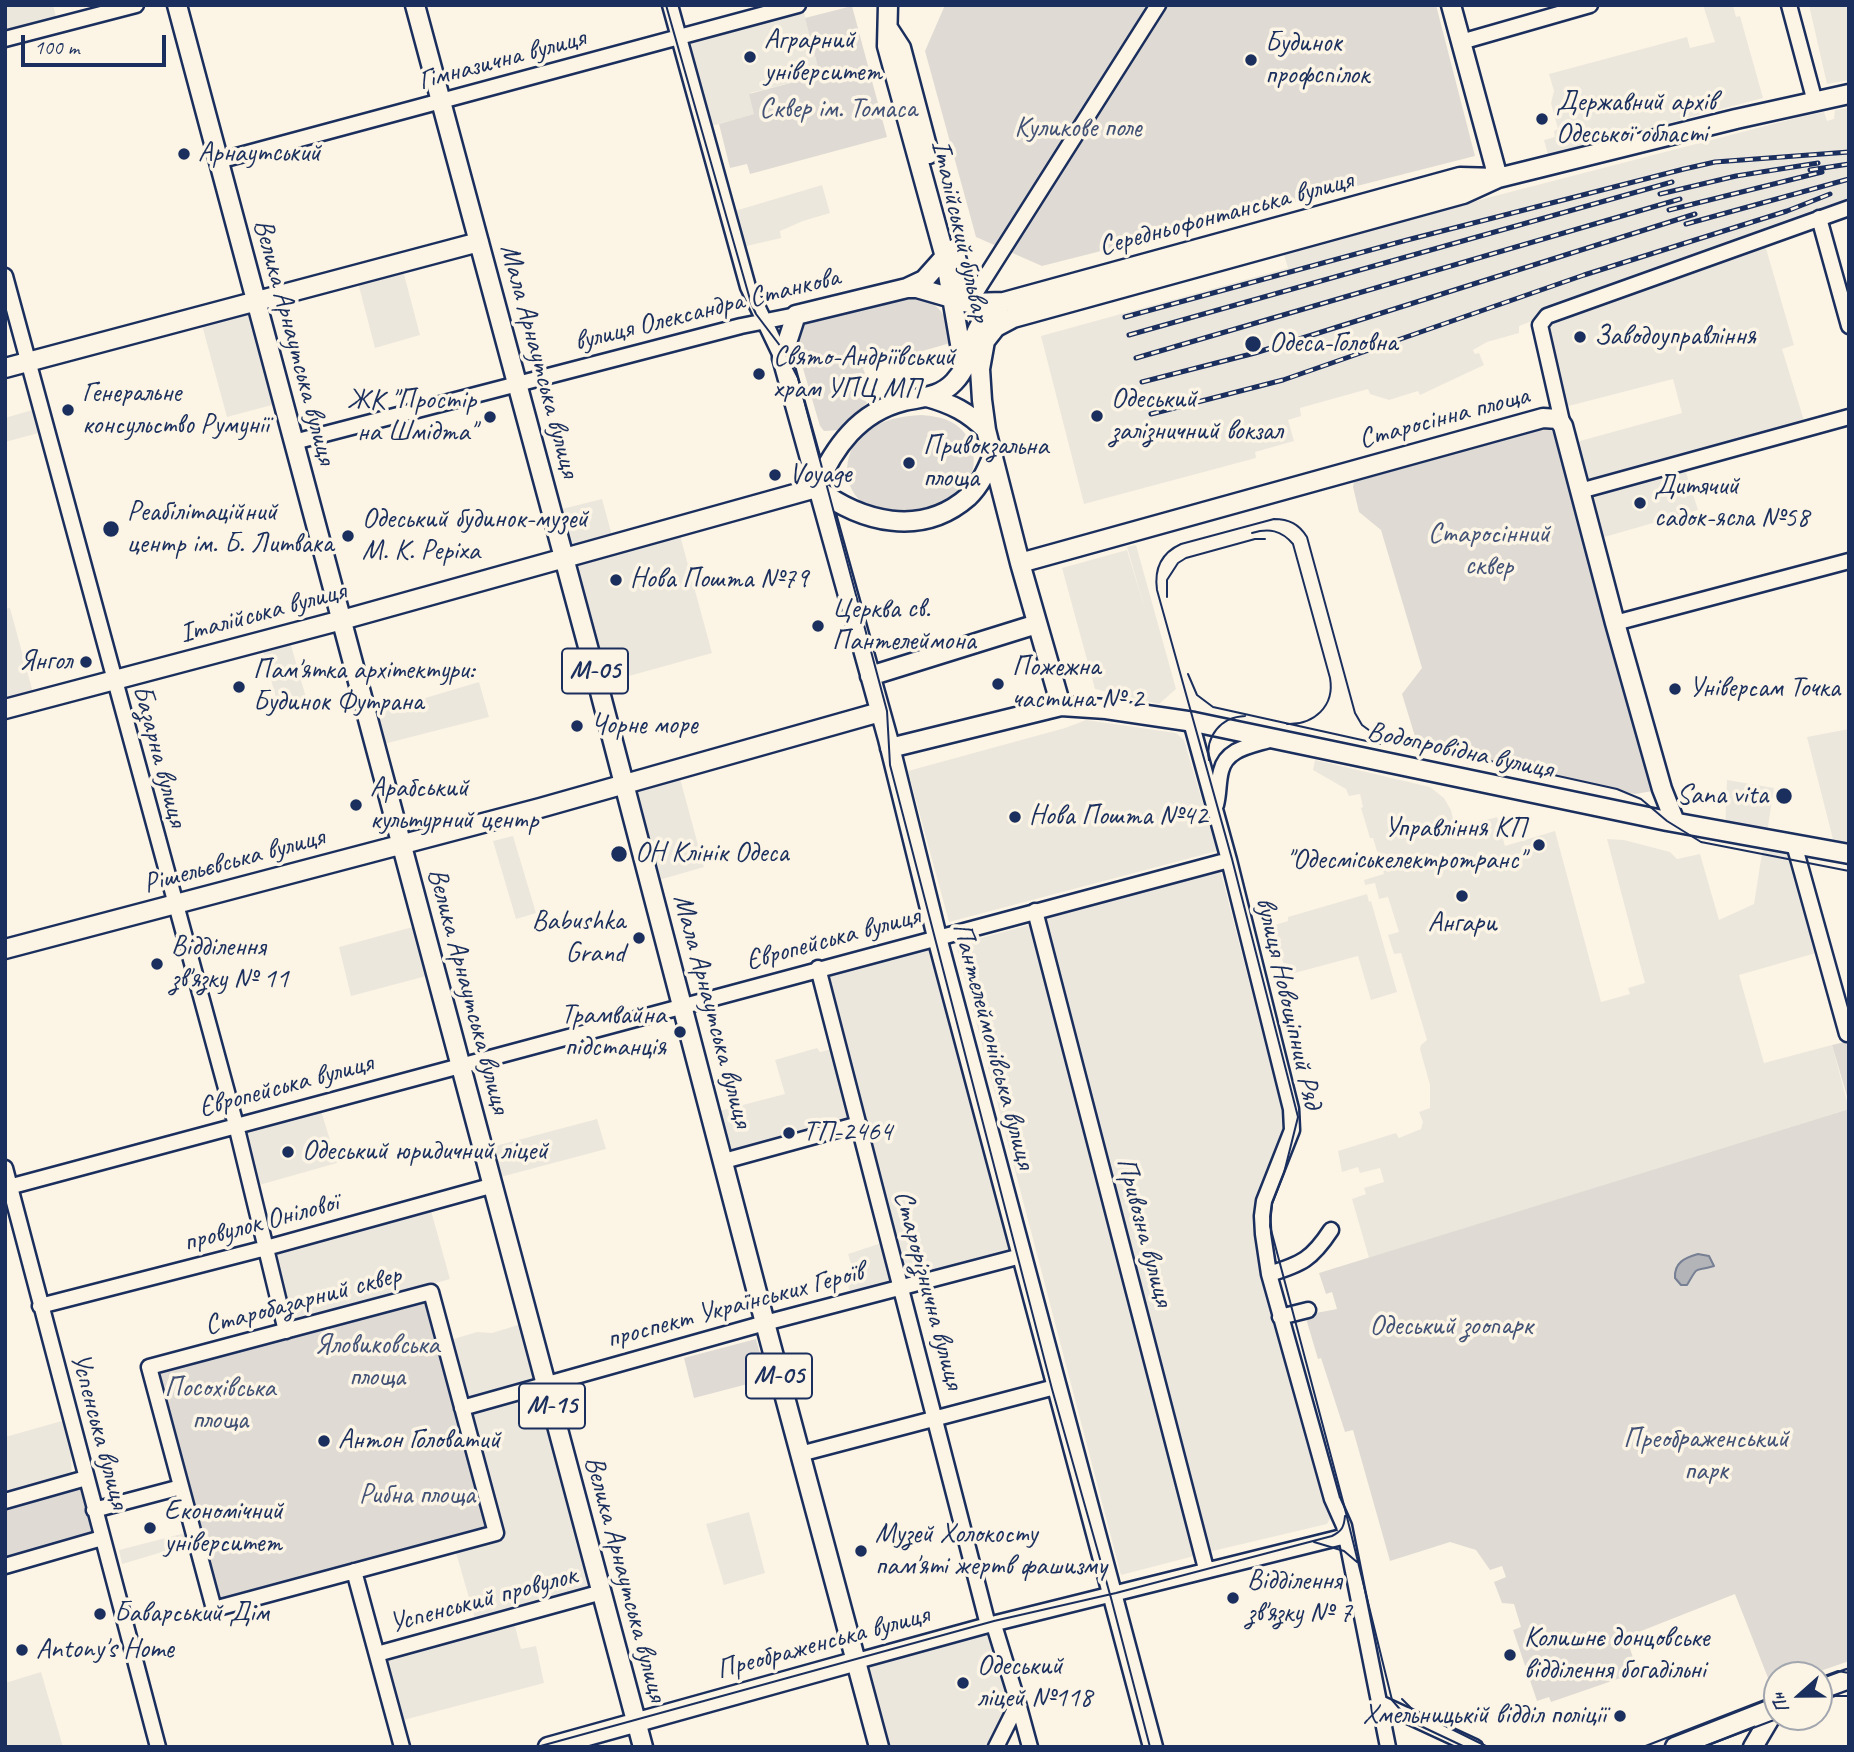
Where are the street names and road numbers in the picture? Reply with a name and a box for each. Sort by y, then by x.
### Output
street label: Гімназична вулиця [415,22,589,98]
street label: Італійський бульвар [923,137,997,325]
street label: Середньофонтанська вулиця [1095,164,1357,264]
street label: Велика Арнаутська вулиця [245,216,343,468]
street label: Мала Арнаутська вулиця [492,241,586,481]
street label: вулиця Олександра Станкова [571,261,843,359]
street label: Старосінна площа [1355,379,1533,457]
street label: Італійська вулиця [176,575,350,651]
road number: М-05 [562,649,628,694]
street label: Базарна вулиця [124,682,194,830]
street label: Водопровідна вулиця [1364,715,1556,787]
street label: Рішельєвська вулиця [140,821,328,901]
street label: Велика Арнаутська вулиця [419,865,517,1117]
street label: Мала Арнаутська вулиця [665,891,759,1131]
street label: вулиця Новощіпний Ряд [1247,894,1329,1112]
street label: Європейська вулиця [742,900,924,978]
street label: Пантелеймонівська вулиця [944,919,1042,1173]
street label: Європейська вулиця [195,1047,377,1125]
street label: Привозна вулиця [1108,1154,1180,1310]
street label: провулок Онілової [180,1186,342,1260]
street label: Старорізнична вулиця [885,1187,971,1393]
street label: проспект Українських Героїв [603,1256,867,1356]
street label: Старобазарний сквер [201,1259,405,1343]
street label: Успенська вулиця [62,1350,136,1512]
road number: М-05 [746,1354,812,1399]
road number: М-15 [519,1384,585,1428]
street label: Велика Арнаутська вулиця [576,1453,674,1705]
street label: Успенський провулок [386,1559,580,1641]
street label: Преображенська вулиця [713,1598,933,1688]

